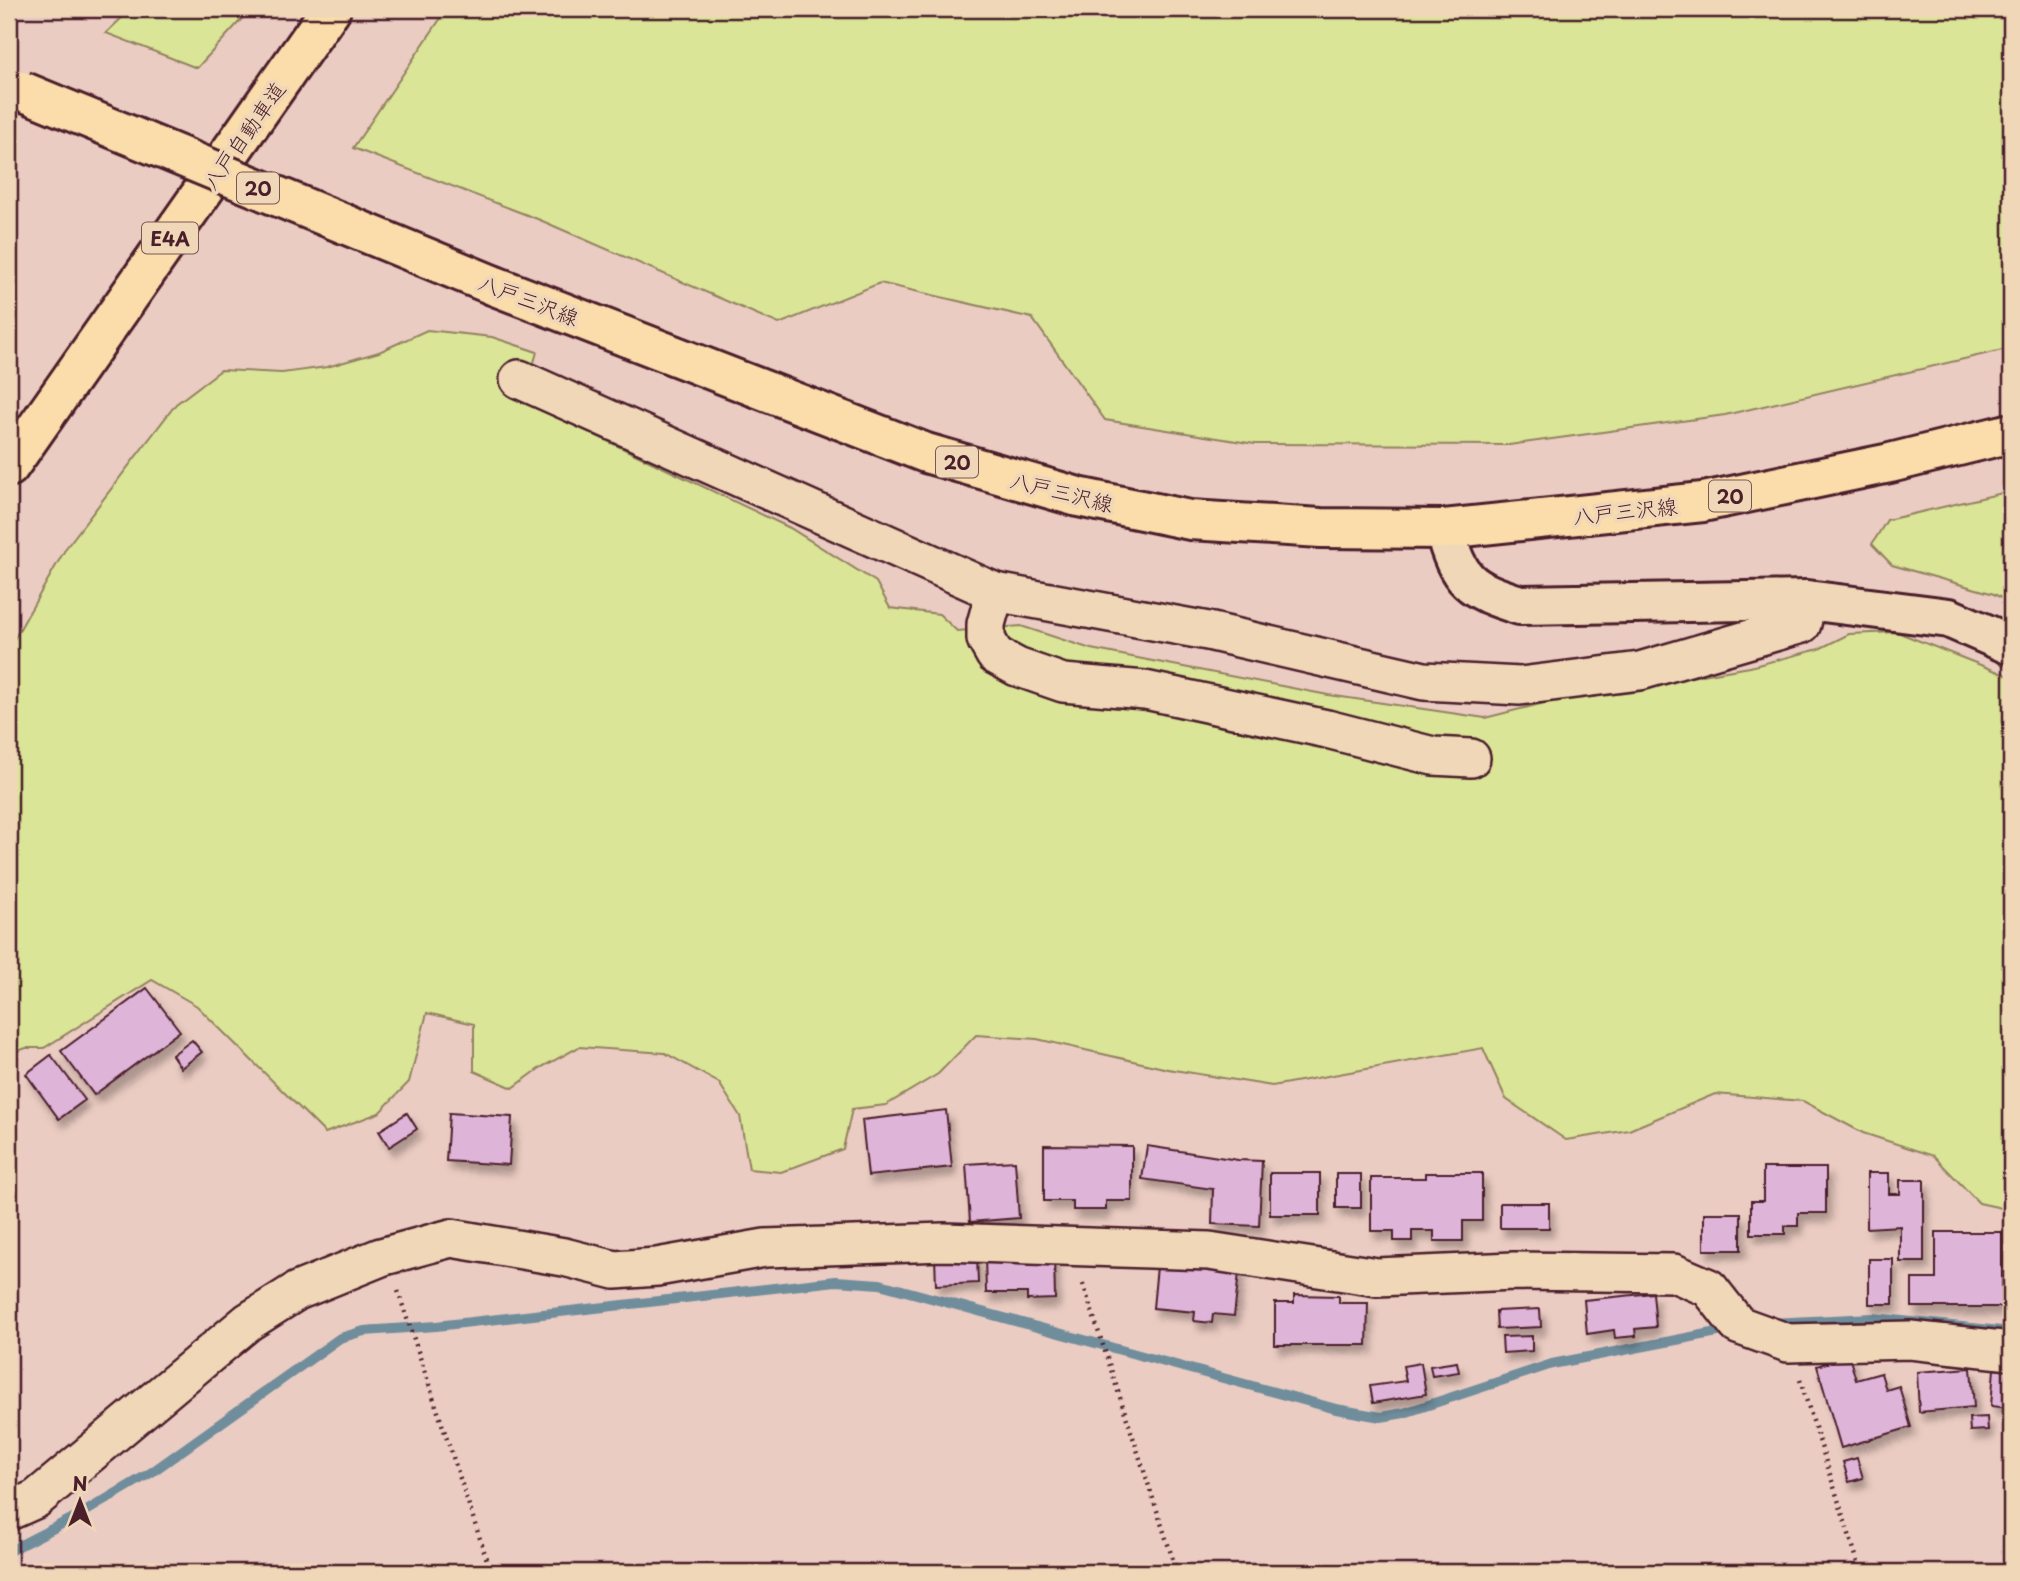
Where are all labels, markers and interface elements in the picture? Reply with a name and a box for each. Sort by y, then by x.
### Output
street label: 八戸自動車道 [194,74,292,196]
road number: 20 [237,172,279,204]
road number: E4A [142,222,198,254]
street label: 八戸三沢線 [474,265,584,333]
road number: 20 [936,446,978,477]
street label: 八戸三沢線 [1007,463,1117,519]
road number: 20 [1709,481,1751,512]
street label: 八戸三沢線 [1571,489,1679,531]
north arrow [46,1466,116,1536]
text: N [72,1469,88,1497]

